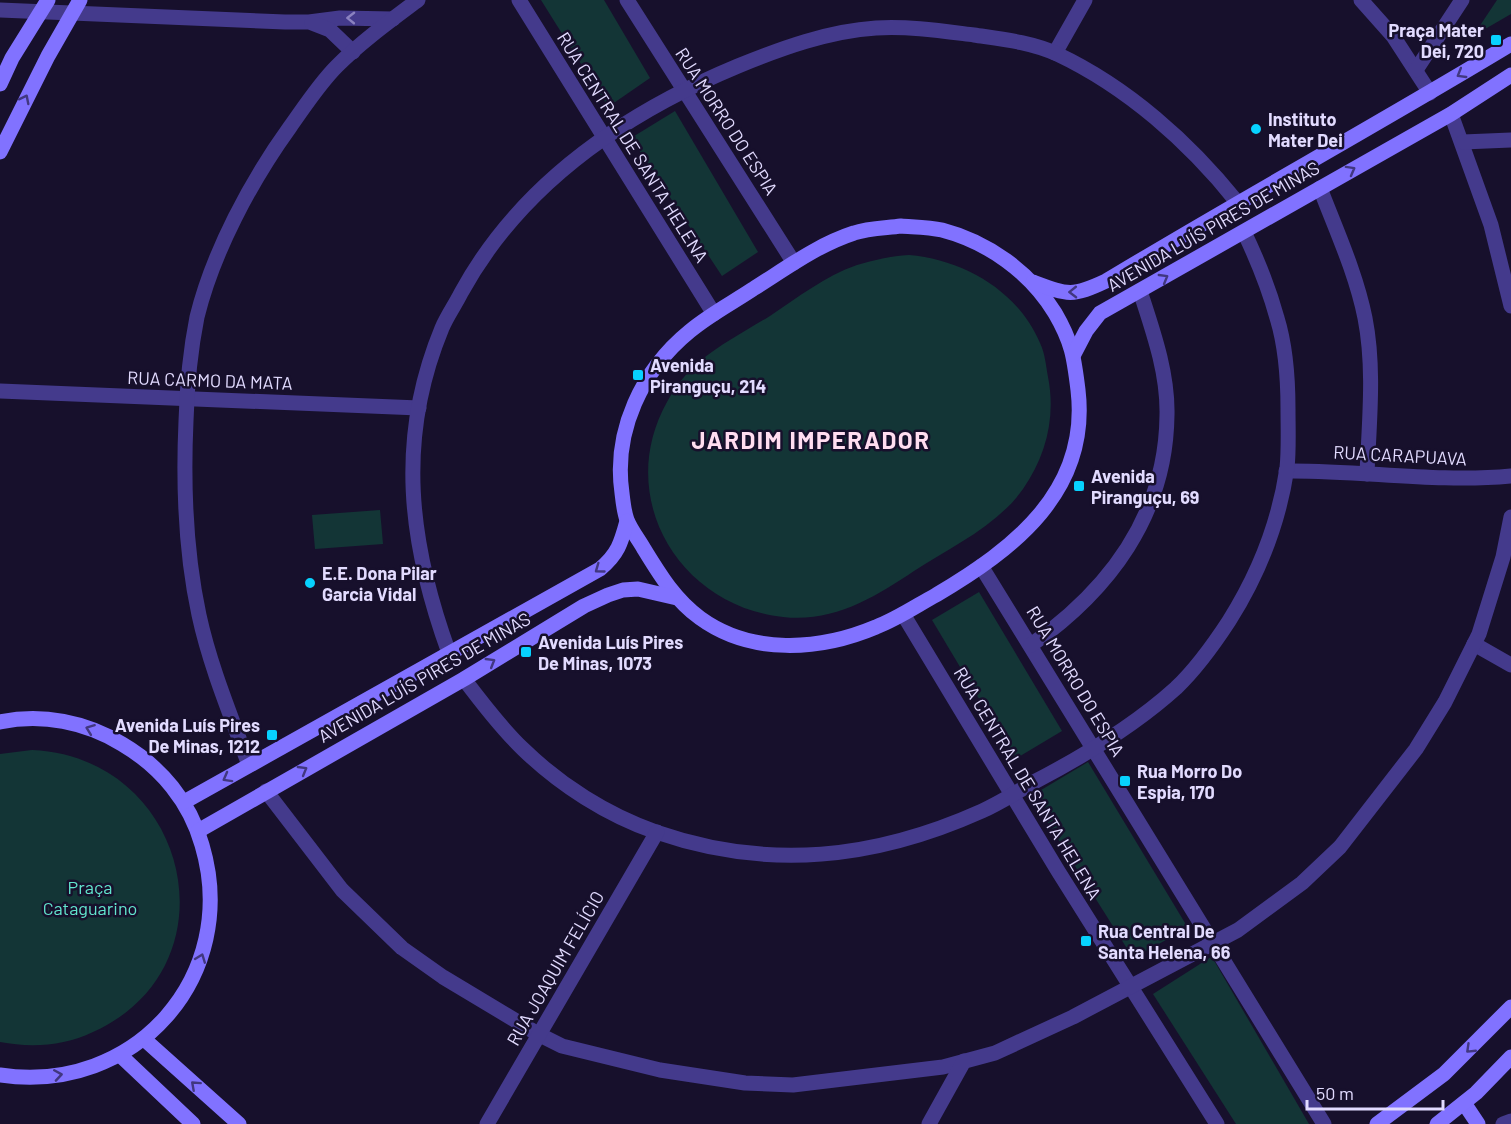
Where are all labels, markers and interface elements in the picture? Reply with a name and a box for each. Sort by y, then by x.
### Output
one-way arrow [346,12,355,25]
place label: Praça Mater Dei, 720 [1389,19,1484,62]
street label: RUA CENTRAL DE SANTA HELENA [553,28,713,266]
marker: Praça Mater Dei, 720 [1489,33,1503,47]
street label: RUA MORRO DO ESPIA [671,43,783,199]
one-way arrow [1457,67,1467,79]
one-way arrow [18,95,29,105]
place label: Instituto Mater Dei [1268,108,1343,151]
marker: Instituto Mater Dei [1249,122,1263,136]
street label: AVENIDA LUÍS PIRES DE MINAS [1103,156,1323,296]
one-way arrow [1345,166,1355,177]
one-way arrow [1158,274,1168,285]
one-way arrow [1068,286,1077,298]
place label: Avenida Piranguçu, 214 [650,354,766,397]
street label: RUA CARMO DA MATA [127,366,293,394]
marker: Avenida Piranguçu, 214 [631,368,645,382]
district label: JARDIM IMPERADOR [692,425,930,454]
street label: RUA CARAPUAVA [1333,441,1467,469]
place label: Avenida Piranguçu, 69 [1091,465,1199,508]
marker: Avenida Piranguçu, 69 [1072,479,1086,493]
place label: E.E. Dona Pilar Garcia Vidal [322,562,437,605]
one-way arrow [594,562,605,573]
marker: E.E. Dona Pilar Garcia Vidal [303,576,317,590]
street label: RUA MORRO DO ESPIA [1022,602,1130,760]
street label: AVENIDA LUÍS PIRES DE MINAS [314,607,534,747]
place label: Avenida Luís Pires De Minas, 1073 [538,631,683,674]
marker: Avenida Luís Pires De Minas, 1073 [519,645,533,659]
one-way arrow [485,658,495,670]
street label: RUA CENTRAL DE SANTA HELENA [950,663,1106,903]
place label: Avenida Luís Pires De Minas, 1212 [115,714,260,757]
one-way arrow [85,724,96,736]
marker: Avenida Luís Pires De Minas, 1212 [265,728,279,742]
place label: Rua Morro Do Espia, 170 [1137,760,1242,803]
one-way arrow [297,765,307,777]
one-way arrow [223,770,233,782]
marker: Rua Morro Do Espia, 170 [1118,774,1132,788]
park label: Praça Cataguarino [43,876,137,919]
street label: RUA JOAQUIM FELÍCIO [502,887,608,1049]
place label: Rua Central De Santa Helena, 66 [1098,920,1231,963]
marker: Rua Central De Santa Helena, 66 [1079,934,1093,948]
one-way arrow [193,953,206,964]
one-way arrow [1467,1041,1478,1052]
one-way arrow [54,1070,63,1082]
scale bar [1307,1073,1444,1111]
one-way arrow [192,1081,202,1092]
text: 50 m [1316,1082,1354,1104]

